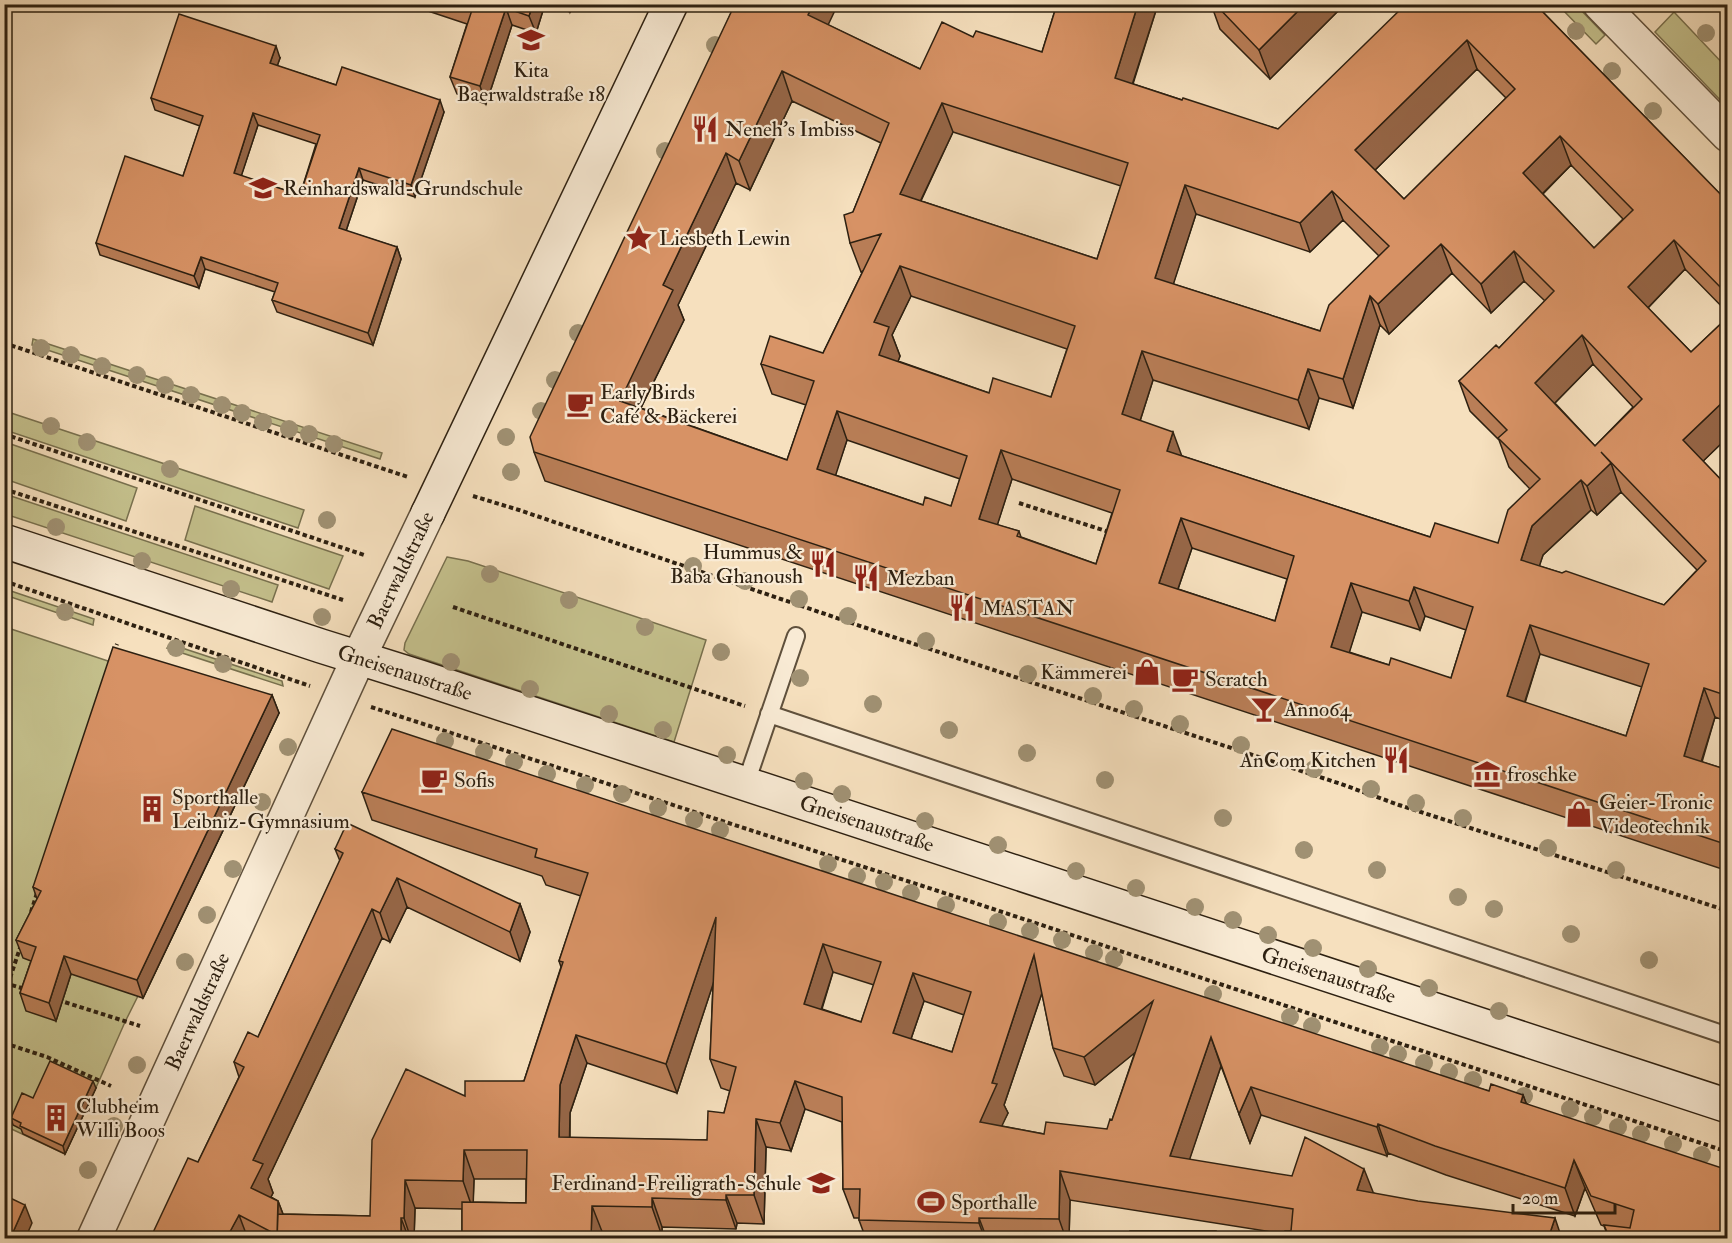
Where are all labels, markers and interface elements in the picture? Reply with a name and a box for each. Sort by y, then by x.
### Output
school or university icon: Kita Baerwaldstraße 18 [516,25,546,55]
place label: Kita Baerwaldstraße 18 [457,57,605,108]
restaurant icon: Neneh's Imbiss [690,114,720,144]
place label: Neneh's Imbiss [725,116,854,143]
school or university icon: Reinhardswald-Grundschule [248,173,278,203]
place label: Reinhardswald-Grundschule [283,175,523,202]
place icon: Liesbeth Lewin [624,223,654,253]
place label: Liesbeth Lewin [659,225,791,252]
place label: Early Birds Café & Bäckerei [600,379,738,430]
cafe icon: Early Birds Café & Bäckerei [565,389,595,419]
street label: Baerwaldstraße [362,507,441,633]
place label: Hummus & Baba Ghanoush [670,539,803,590]
restaurant icon: Hummus & Baba Ghanoush [808,549,838,579]
restaurant icon: Mezban [851,563,881,593]
place label: Mezban [886,565,955,592]
restaurant icon: MASTAN [947,593,977,623]
place label: MASTAN [982,595,1075,622]
street label: Gneisenaustraße [334,639,476,707]
shop icon: Kämmerei [1132,657,1162,687]
place label: Kämmerei [1040,659,1127,686]
cafe icon: Scratch [1170,664,1200,694]
place label: Scratch [1205,666,1268,693]
bar icon: Anno64 [1249,694,1279,724]
place label: Anno64 [1283,696,1353,723]
restaurant icon: AnCom Kitchen [1381,745,1411,775]
place label: AnCom Kitchen [1239,747,1376,774]
museum icon: froschke [1472,759,1502,789]
place label: froschke [1507,761,1577,788]
cafe icon: Sofis [419,765,449,795]
place label: Sofis [454,767,495,794]
place label: Sporthalle Leibniz-Gymnasium [172,784,350,835]
street label: Gneisenaustraße [796,789,938,859]
place label: Geier-Tronic Videotechnik [1599,789,1713,840]
building icon: Sporthalle Leibniz-Gymnasium [137,794,167,824]
shop icon: Geier-Tronic Videotechnik [1564,799,1594,829]
street label: Gneisenaustraße [1258,941,1399,1010]
street label: Baerwaldstraße [159,948,236,1075]
place label: Clubheim Willi Boos [75,1093,165,1144]
building icon: Clubheim Willi Boos [41,1103,71,1133]
school or university icon: Ferdinand-Freiligrath-Schule [806,1168,836,1198]
place label: Ferdinand-Freiligrath-Schule [551,1170,801,1197]
scale bar [1513,1177,1615,1215]
sports icon: Sporthalle [916,1187,946,1217]
text: 20 m [1522,1187,1558,1210]
place label: Sporthalle [951,1189,1037,1216]

